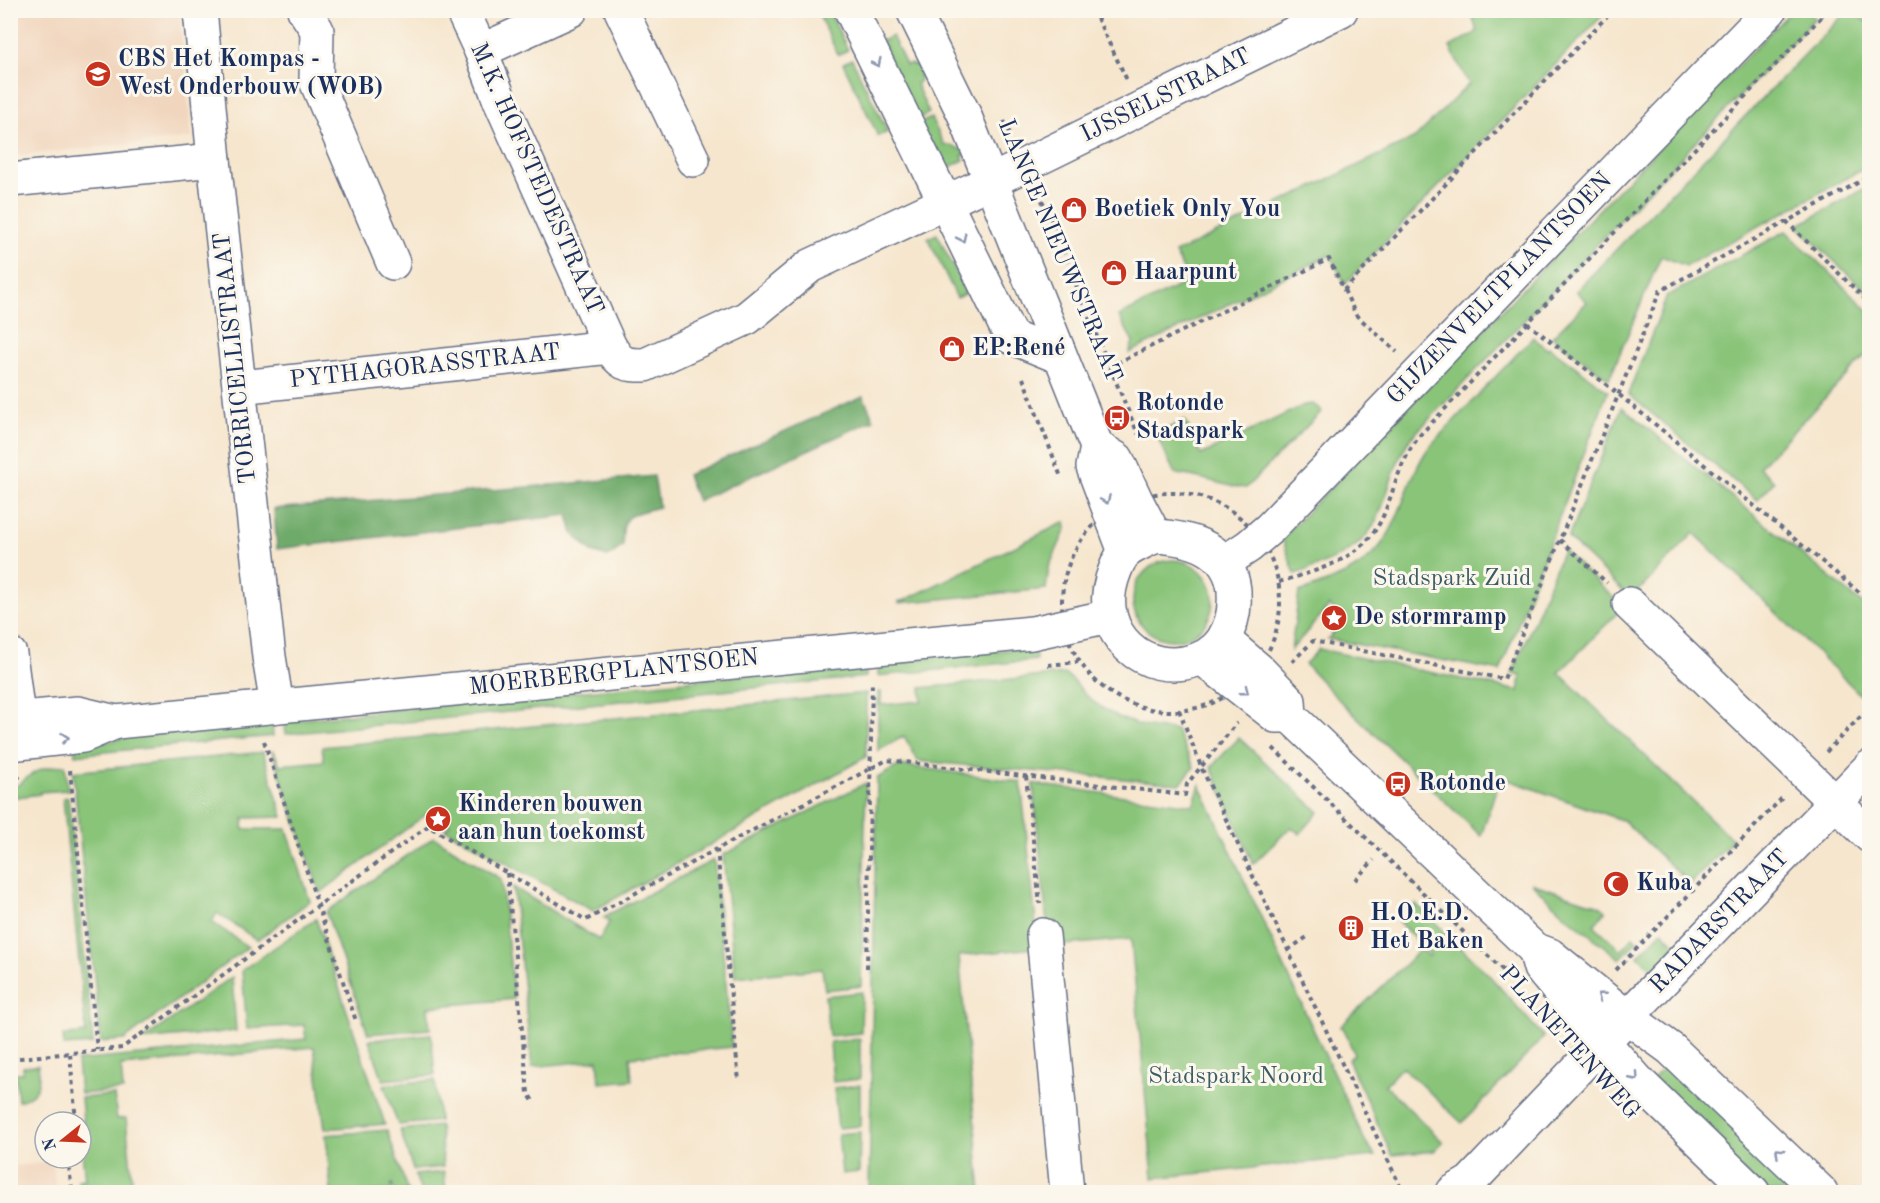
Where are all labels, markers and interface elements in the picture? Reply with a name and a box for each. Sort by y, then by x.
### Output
street label: M.K. HOFSTEDESTRAAT [465,39,607,319]
street label: IJSSELSTRAAT [1077,45,1255,147]
place label: CBS Het Kompas - West Onderbouw (WOB) [118,48,383,100]
one-way arrow [869,57,881,68]
school or university icon: CBS Het Kompas - West Onderbouw (WOB) [83,59,113,89]
street label: LANGE NIEUWSTRAAT [993,116,1125,386]
street label: GIJZENVELTPLANTSOEN [1383,169,1617,409]
shop icon: Boetiek Only You [1059,195,1089,225]
place label: Boetiek Only You [1094,198,1280,222]
street label: TORRICELLISTRAAT [211,231,261,485]
one-way arrow [955,232,967,243]
shop icon: Haarpunt [1099,258,1129,288]
place label: Haarpunt [1134,261,1237,285]
shop icon: EP:René [937,334,967,364]
place label: EP:René [972,337,1066,361]
street label: PYTHAGORASSTRAAT [288,341,562,393]
place label: Rotonde Stadspark [1136,392,1244,444]
bus stop icon: Rotonde Stadspark [1102,403,1132,433]
one-way arrow [1099,494,1111,505]
park label: Stadspark Zuid [1373,567,1531,591]
place icon: De stormramp [1319,603,1349,633]
place label: De stormramp [1354,606,1507,630]
street label: MOERBERGPLANTSOEN [468,646,760,700]
one-way arrow [1239,683,1250,694]
one-way arrow [60,732,69,745]
bus stop icon: Rotonde [1383,769,1413,799]
place label: Rotonde [1418,772,1506,796]
place label: Kinderen bouwen aan hun toekomst [458,793,645,845]
place icon: Kinderen bouwen aan hun toekomst [423,804,453,834]
street label: RADARSTRAAT [1646,846,1794,998]
mosque icon: Kuba [1601,869,1631,899]
place label: Kuba [1636,872,1693,896]
place label: H.O.E.D. Het Baken [1370,902,1484,954]
building icon: H.O.E.D. Het Baken [1336,913,1366,943]
street label: PLANETENWEG [1494,962,1644,1124]
one-way arrow [1596,992,1607,1003]
park label: Stadspark Noord [1148,1065,1324,1089]
one-way arrow [1628,1070,1639,1080]
north arrow [33,1110,93,1170]
text: N [41,1135,60,1152]
one-way arrow [1775,1148,1785,1159]

